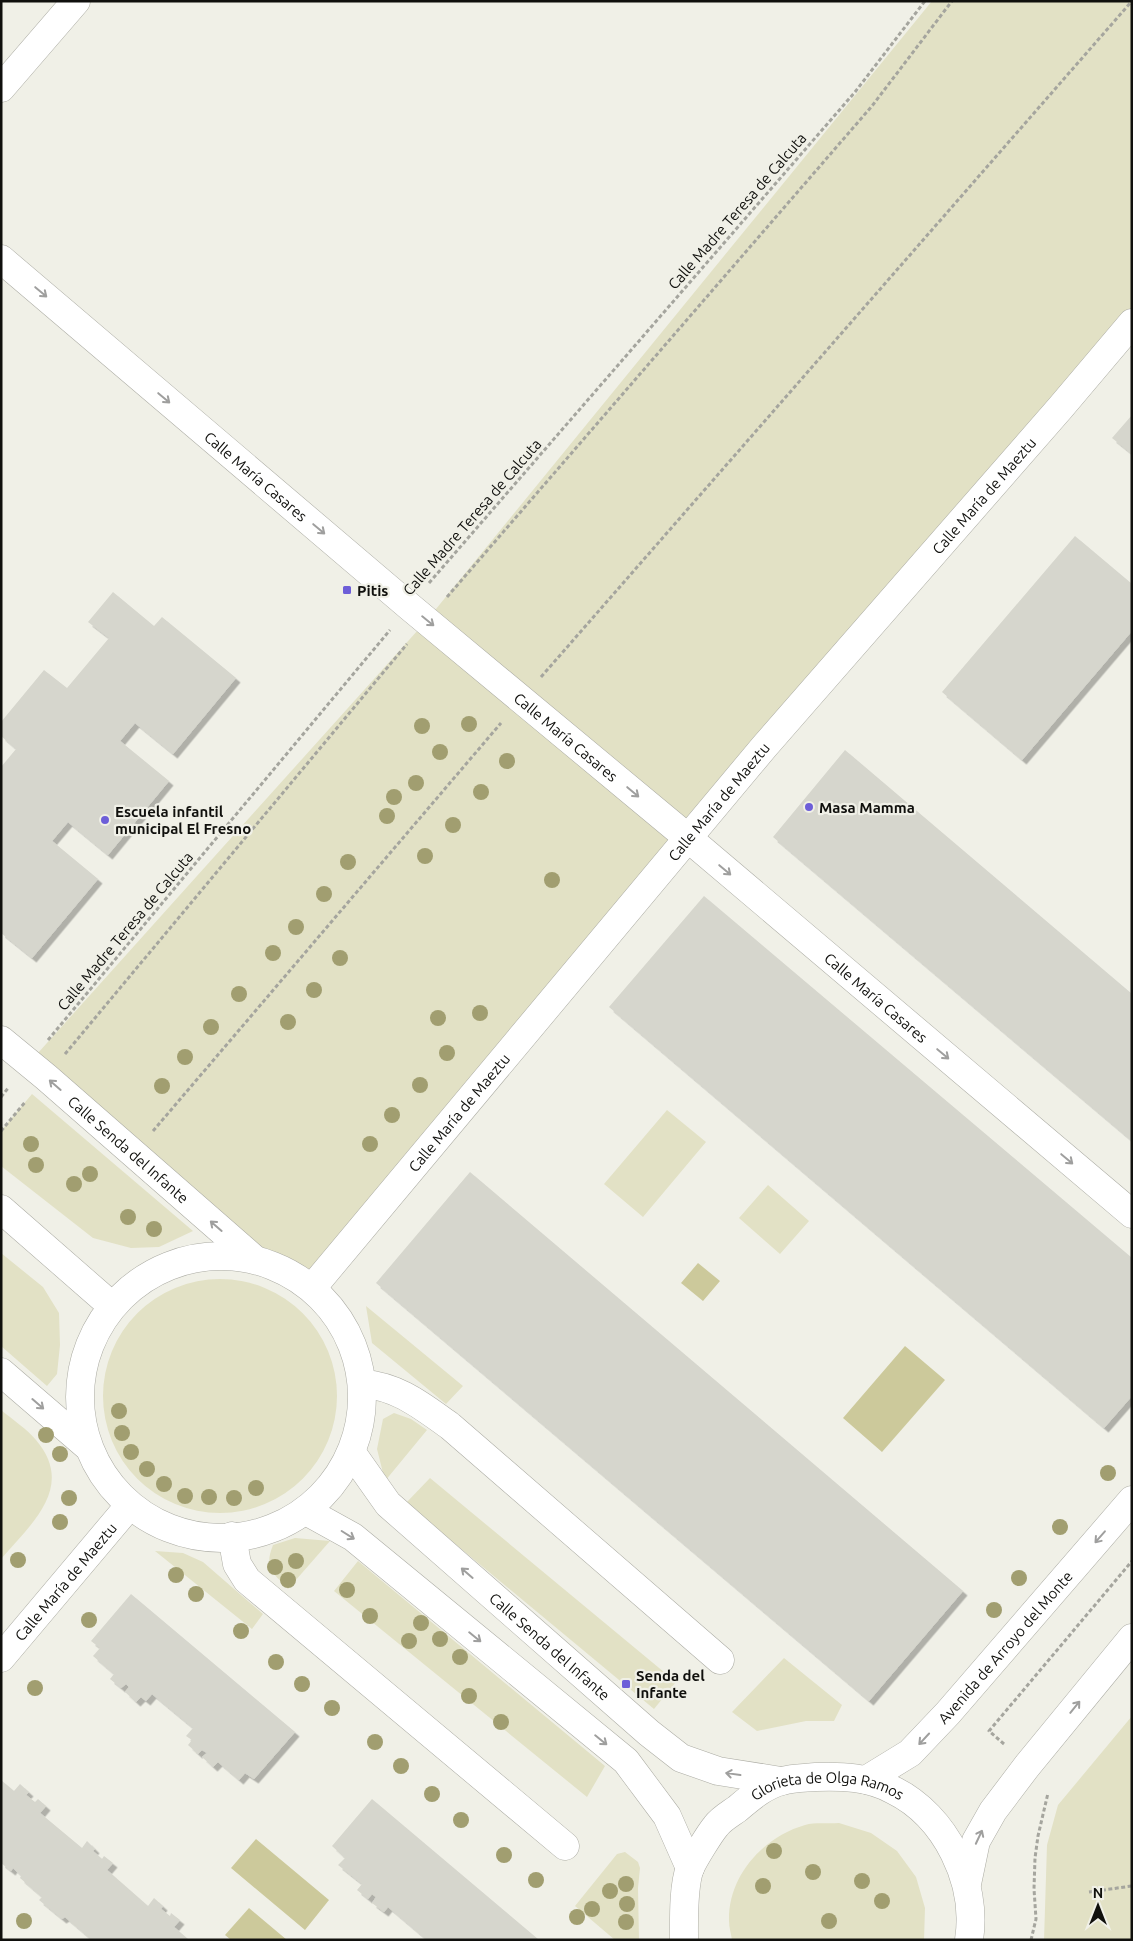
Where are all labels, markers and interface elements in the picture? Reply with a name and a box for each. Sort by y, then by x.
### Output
street label: Calle Madre Teresa de Calcuta [665,129,809,293]
one-way arrow [34,287,47,298]
one-way arrow [158,392,171,403]
street label: Calle María Casares [201,428,311,525]
street label: Calle María de Maeztu [928,434,1039,557]
street label: Calle Madre Teresa de Calcuta [400,435,544,599]
one-way arrow [312,523,325,534]
place label: Pitis [357,582,388,599]
marker: Pitis [341,584,353,596]
one-way arrow [421,615,434,626]
street label: Calle María Casares [511,689,621,785]
street label: Calle María de Maeztu [664,739,773,864]
one-way arrow [626,787,639,798]
place label: Masa Mamma [819,799,915,816]
marker: Masa Mamma [803,801,815,813]
place label: Escuela infantil municipal El Fresno [115,803,251,837]
marker: Escuela infantil municipal El Fresno [99,814,111,826]
street label: Calle Madre Teresa de Calcuta [54,848,196,1014]
one-way arrow [719,864,732,875]
street label: Calle María Casares [821,949,931,1046]
one-way arrow [936,1048,949,1059]
street label: Calle María de Maeztu [405,1050,513,1175]
one-way arrow [48,1079,61,1090]
street label: Calle Senda del Infante [65,1092,192,1206]
one-way arrow [1060,1153,1073,1164]
one-way arrow [210,1221,223,1232]
one-way arrow [32,1398,45,1409]
street label: Calle María de Maeztu [11,1519,120,1644]
one-way arrow [1095,1530,1106,1543]
one-way arrow [341,1531,355,1541]
one-way arrow [460,1567,473,1579]
street label: Avenida de Arroyo del Monte [934,1567,1076,1727]
street label: Calle Senda del Infante [486,1589,614,1703]
one-way arrow [468,1631,481,1642]
place label: Senda del Infante [636,1667,705,1701]
marker: Senda del Infante [620,1678,632,1690]
one-way arrow [1069,1701,1080,1714]
one-way arrow [918,1732,930,1745]
one-way arrow [594,1734,607,1745]
one-way arrow [725,1768,741,1778]
text: Glorieta de Olga Ramos [747,1768,907,1803]
street label: Glorieta de Olga Ramos [748,1791,906,1809]
one-way arrow [975,1830,984,1845]
north arrow [1073,1881,1123,1931]
text: N [1093,1885,1103,1901]

